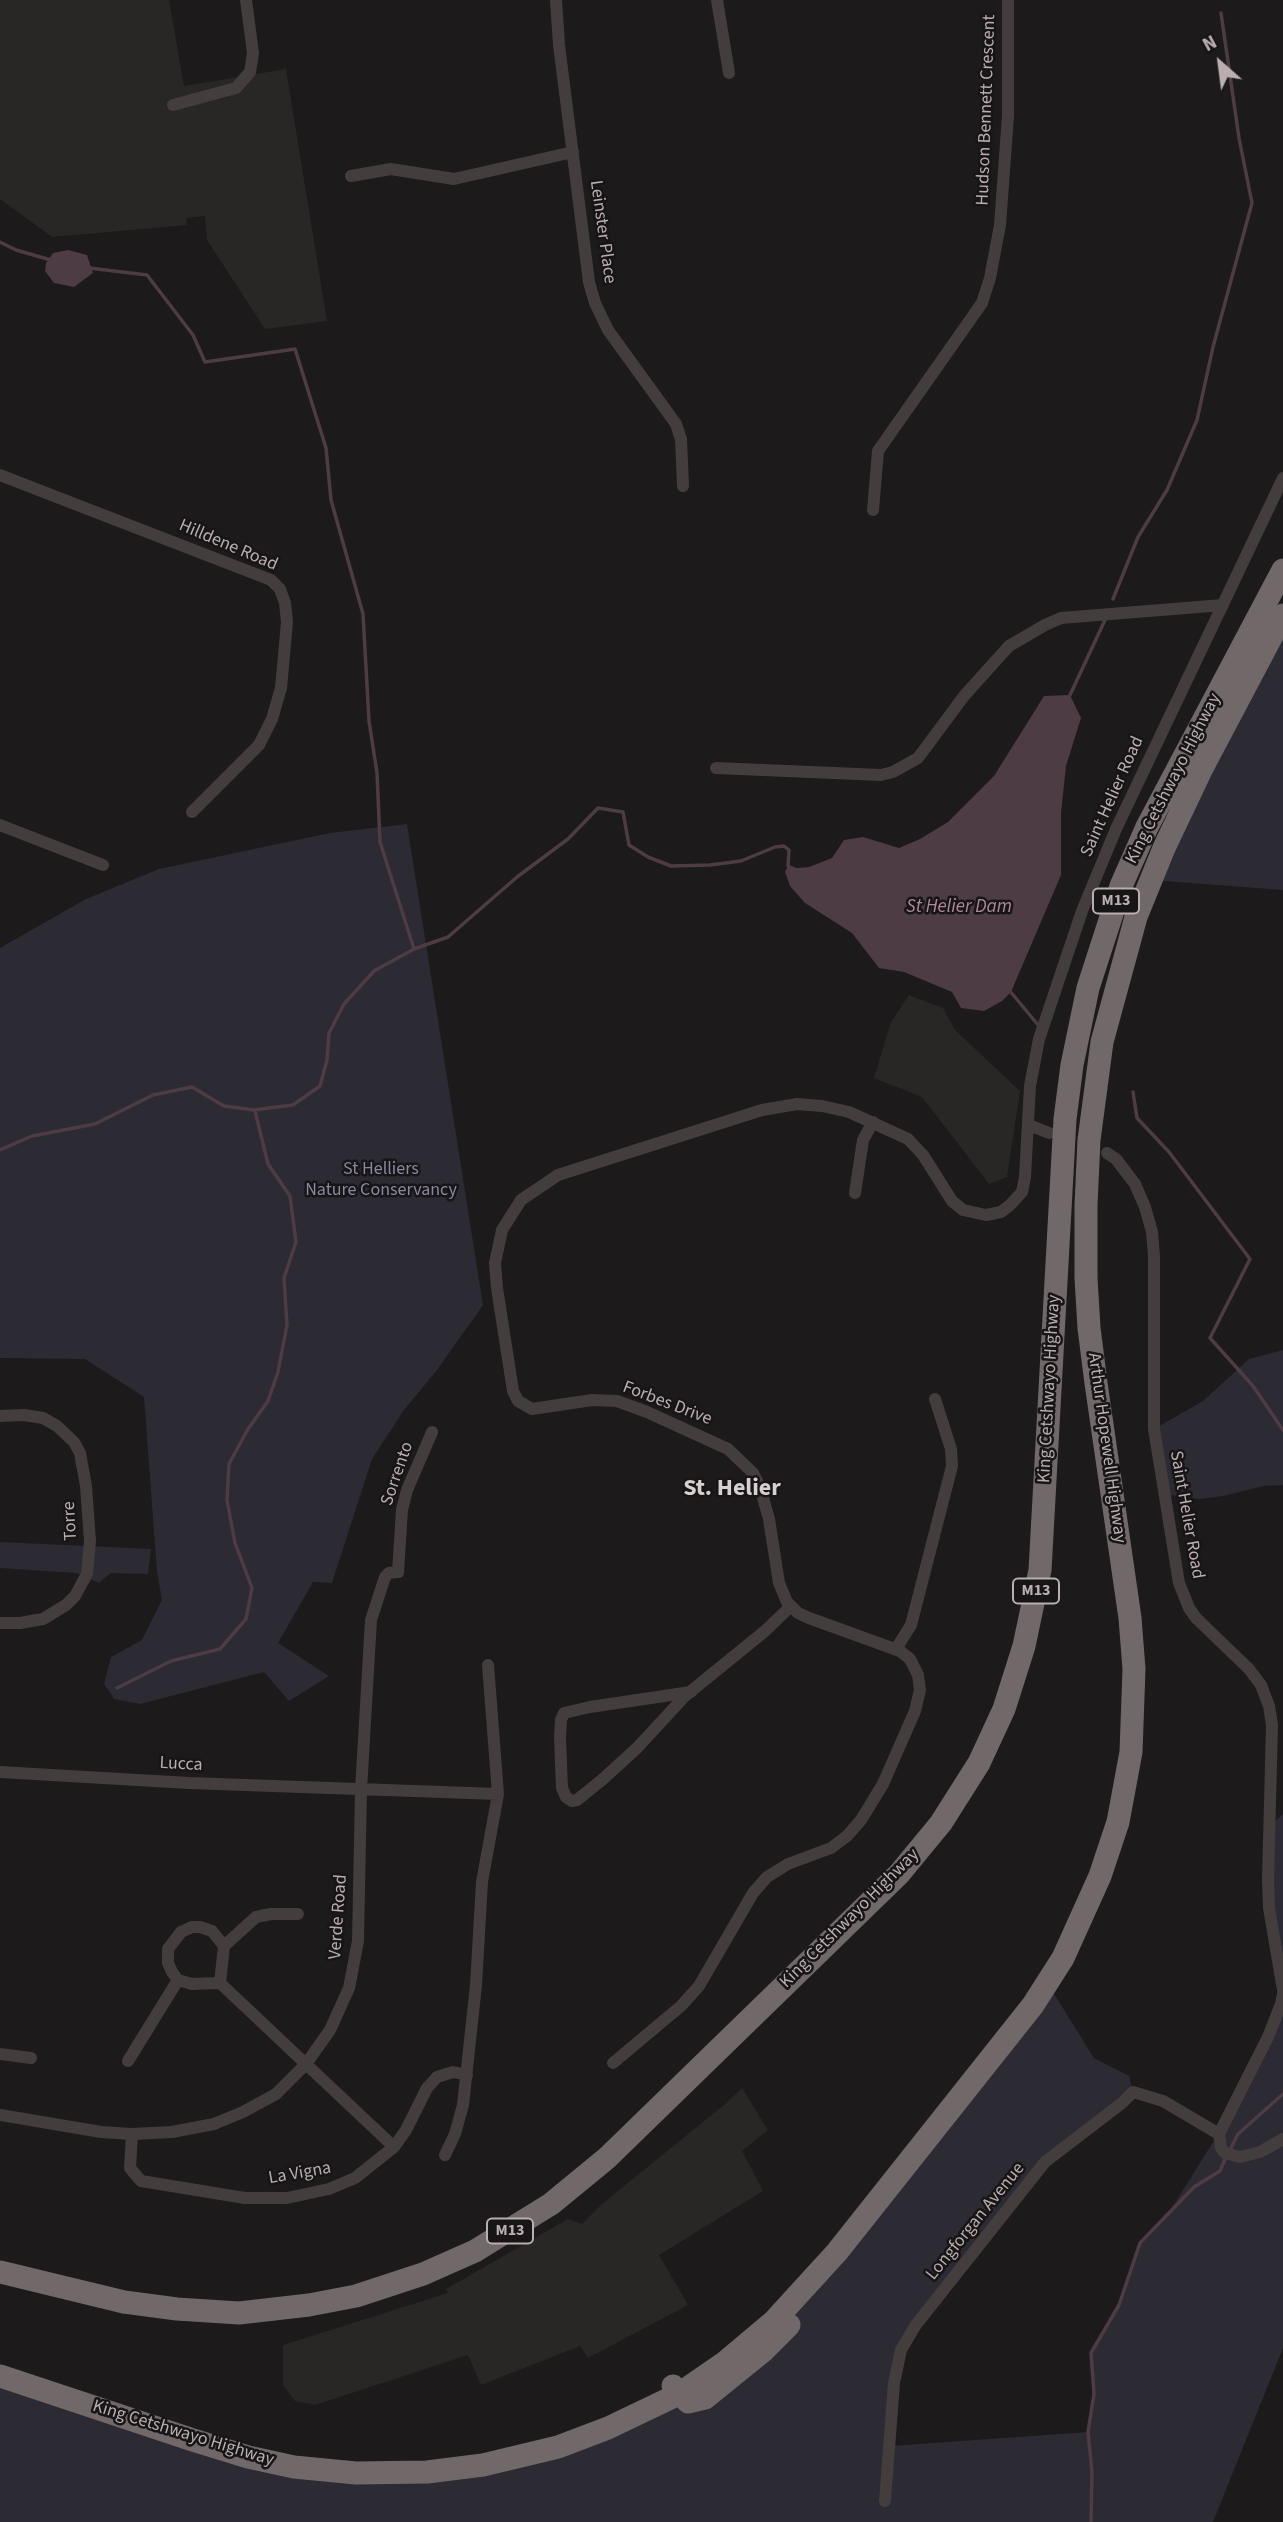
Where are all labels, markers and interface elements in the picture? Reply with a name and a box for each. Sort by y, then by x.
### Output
street label: Hudson Bennett Crescent [973,14,1001,206]
north arrow [1185,28,1255,98]
text: N [1198,29,1222,59]
street label: Leinster Place [584,179,620,285]
street label: Hilldene Road [175,515,281,577]
street label: King Cetshwayo Highway [1122,690,1226,868]
street label: Saint Helier Road [1077,733,1149,861]
road number: M13 [1093,888,1139,914]
water label: St Helier Dam [906,897,1012,919]
park label: St Helliers Nature Conservancy [305,1159,457,1202]
street label: King Cetshwayo Highway [1034,1294,1066,1484]
street label: Arthur Hopewell Highway [1082,1351,1130,1545]
street label: Forbes Drive [619,1377,715,1431]
street label: Sorrento [377,1439,419,1509]
street label: Saint Helier Road [1164,1449,1208,1581]
district label: St. Helier [683,1476,781,1504]
street label: Torre [59,1501,83,1541]
road number: M13 [1013,1578,1059,1604]
street label: Lucca [159,1753,203,1777]
street label: King Cetshwayo Highway [776,1845,924,1993]
street label: Verde Road [325,1874,353,1960]
street label: La Vigna [267,2158,333,2190]
street label: Longforgan Avenue [922,2159,1030,2285]
road number: M13 [487,2218,533,2244]
street label: King Cetshwayo Highway [90,2396,276,2472]

